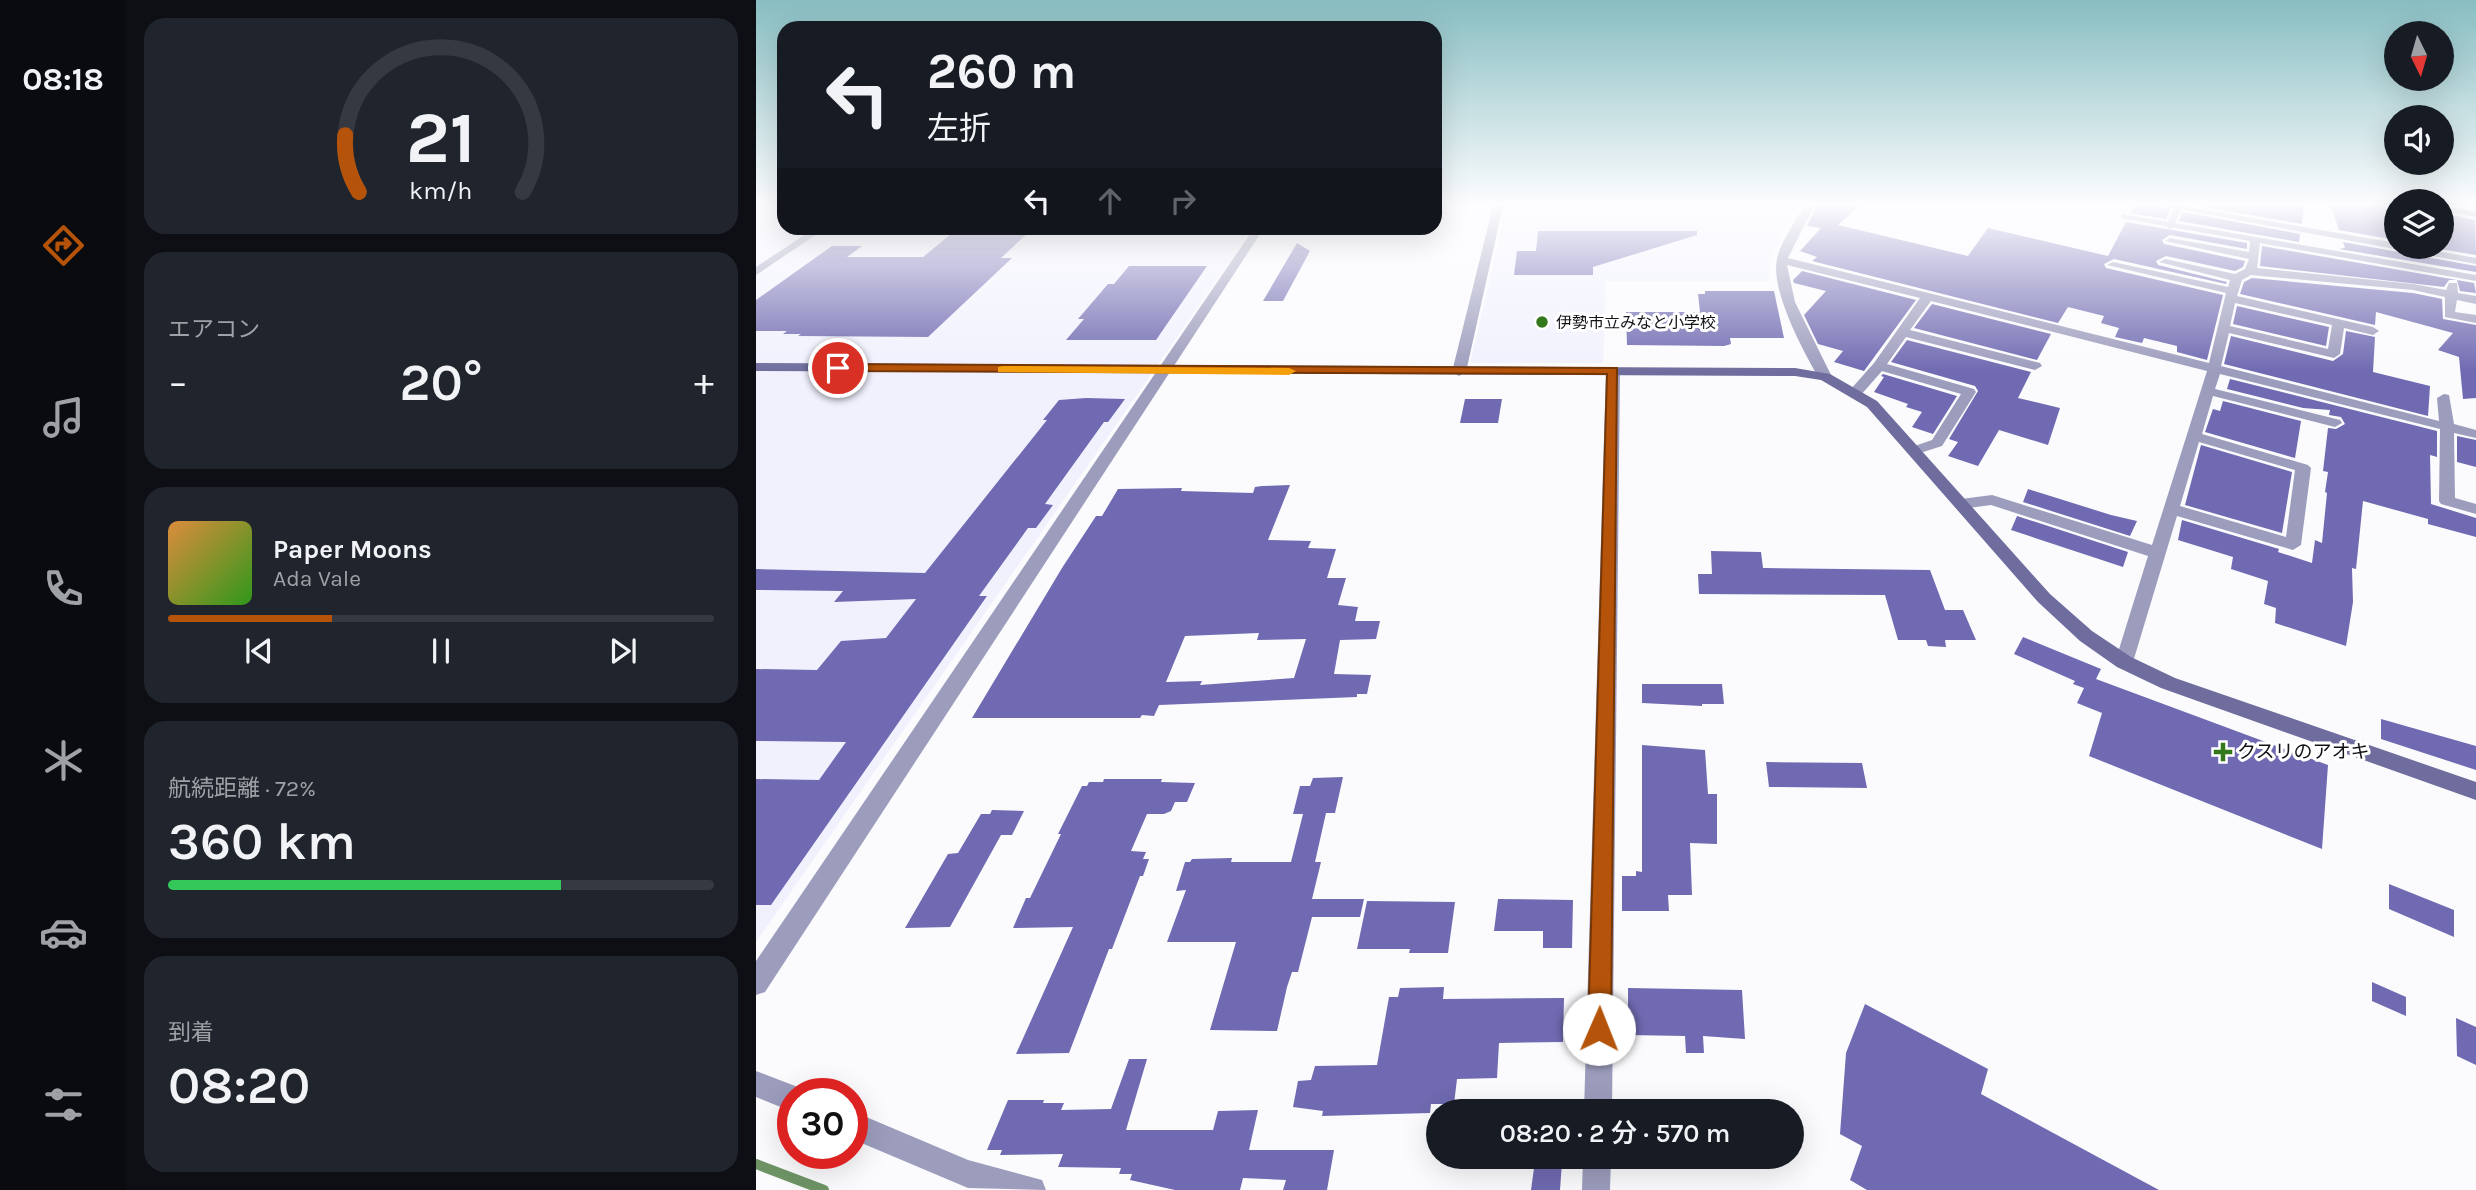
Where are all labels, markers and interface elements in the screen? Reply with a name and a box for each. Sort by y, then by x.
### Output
north arrow [2384,21,2454,91]
map controls [2384,21,2454,259]
text: 260 m [927,43,1076,100]
icon: left [812,49,903,140]
text: 08:18 [22,61,104,98]
text: 21 [406,96,476,181]
button: sound [2384,105,2454,175]
text: 左折 [927,110,991,147]
text: km/h [409,176,473,205]
icon: left [1018,182,1056,220]
icon: ahead [1091,182,1129,220]
icon: right [1164,182,1202,220]
button: layers [2384,189,2454,259]
icon: directions [39,221,88,270]
place label: 伊勢市立みなと小学校 [1556,313,1716,332]
marker: 伊勢市立みなと小学校 [1534,314,1550,330]
text: エアコン [168,316,260,343]
pin [808,338,868,398]
icon: arrive [819,349,857,387]
text: 20° [400,352,482,413]
text: − [168,360,188,405]
text: + [694,360,714,405]
icon: music [39,393,88,442]
text: Paper Moons [273,534,432,565]
icon: phone [39,564,88,613]
text: Ada Vale [273,565,361,592]
icon: previous [240,632,278,670]
icon: pause [422,632,460,670]
icon: next [604,632,642,670]
icon: climate [39,736,88,785]
place label: クスリのアオキ [2237,741,2369,763]
marker: クスリのアオキ [2215,744,2231,760]
text: 航続距離 · 72% [168,775,316,802]
text: 360 km [168,811,356,872]
icon: car [39,908,88,957]
position arrow [1562,992,1636,1066]
text: 到着 [168,1019,214,1046]
text: 08:20 [168,1055,310,1116]
speed limit sign: 30 [777,1078,868,1169]
icon: filters [39,1080,88,1129]
text: 08:20 · 2 分 · 570 m [1500,1118,1730,1149]

